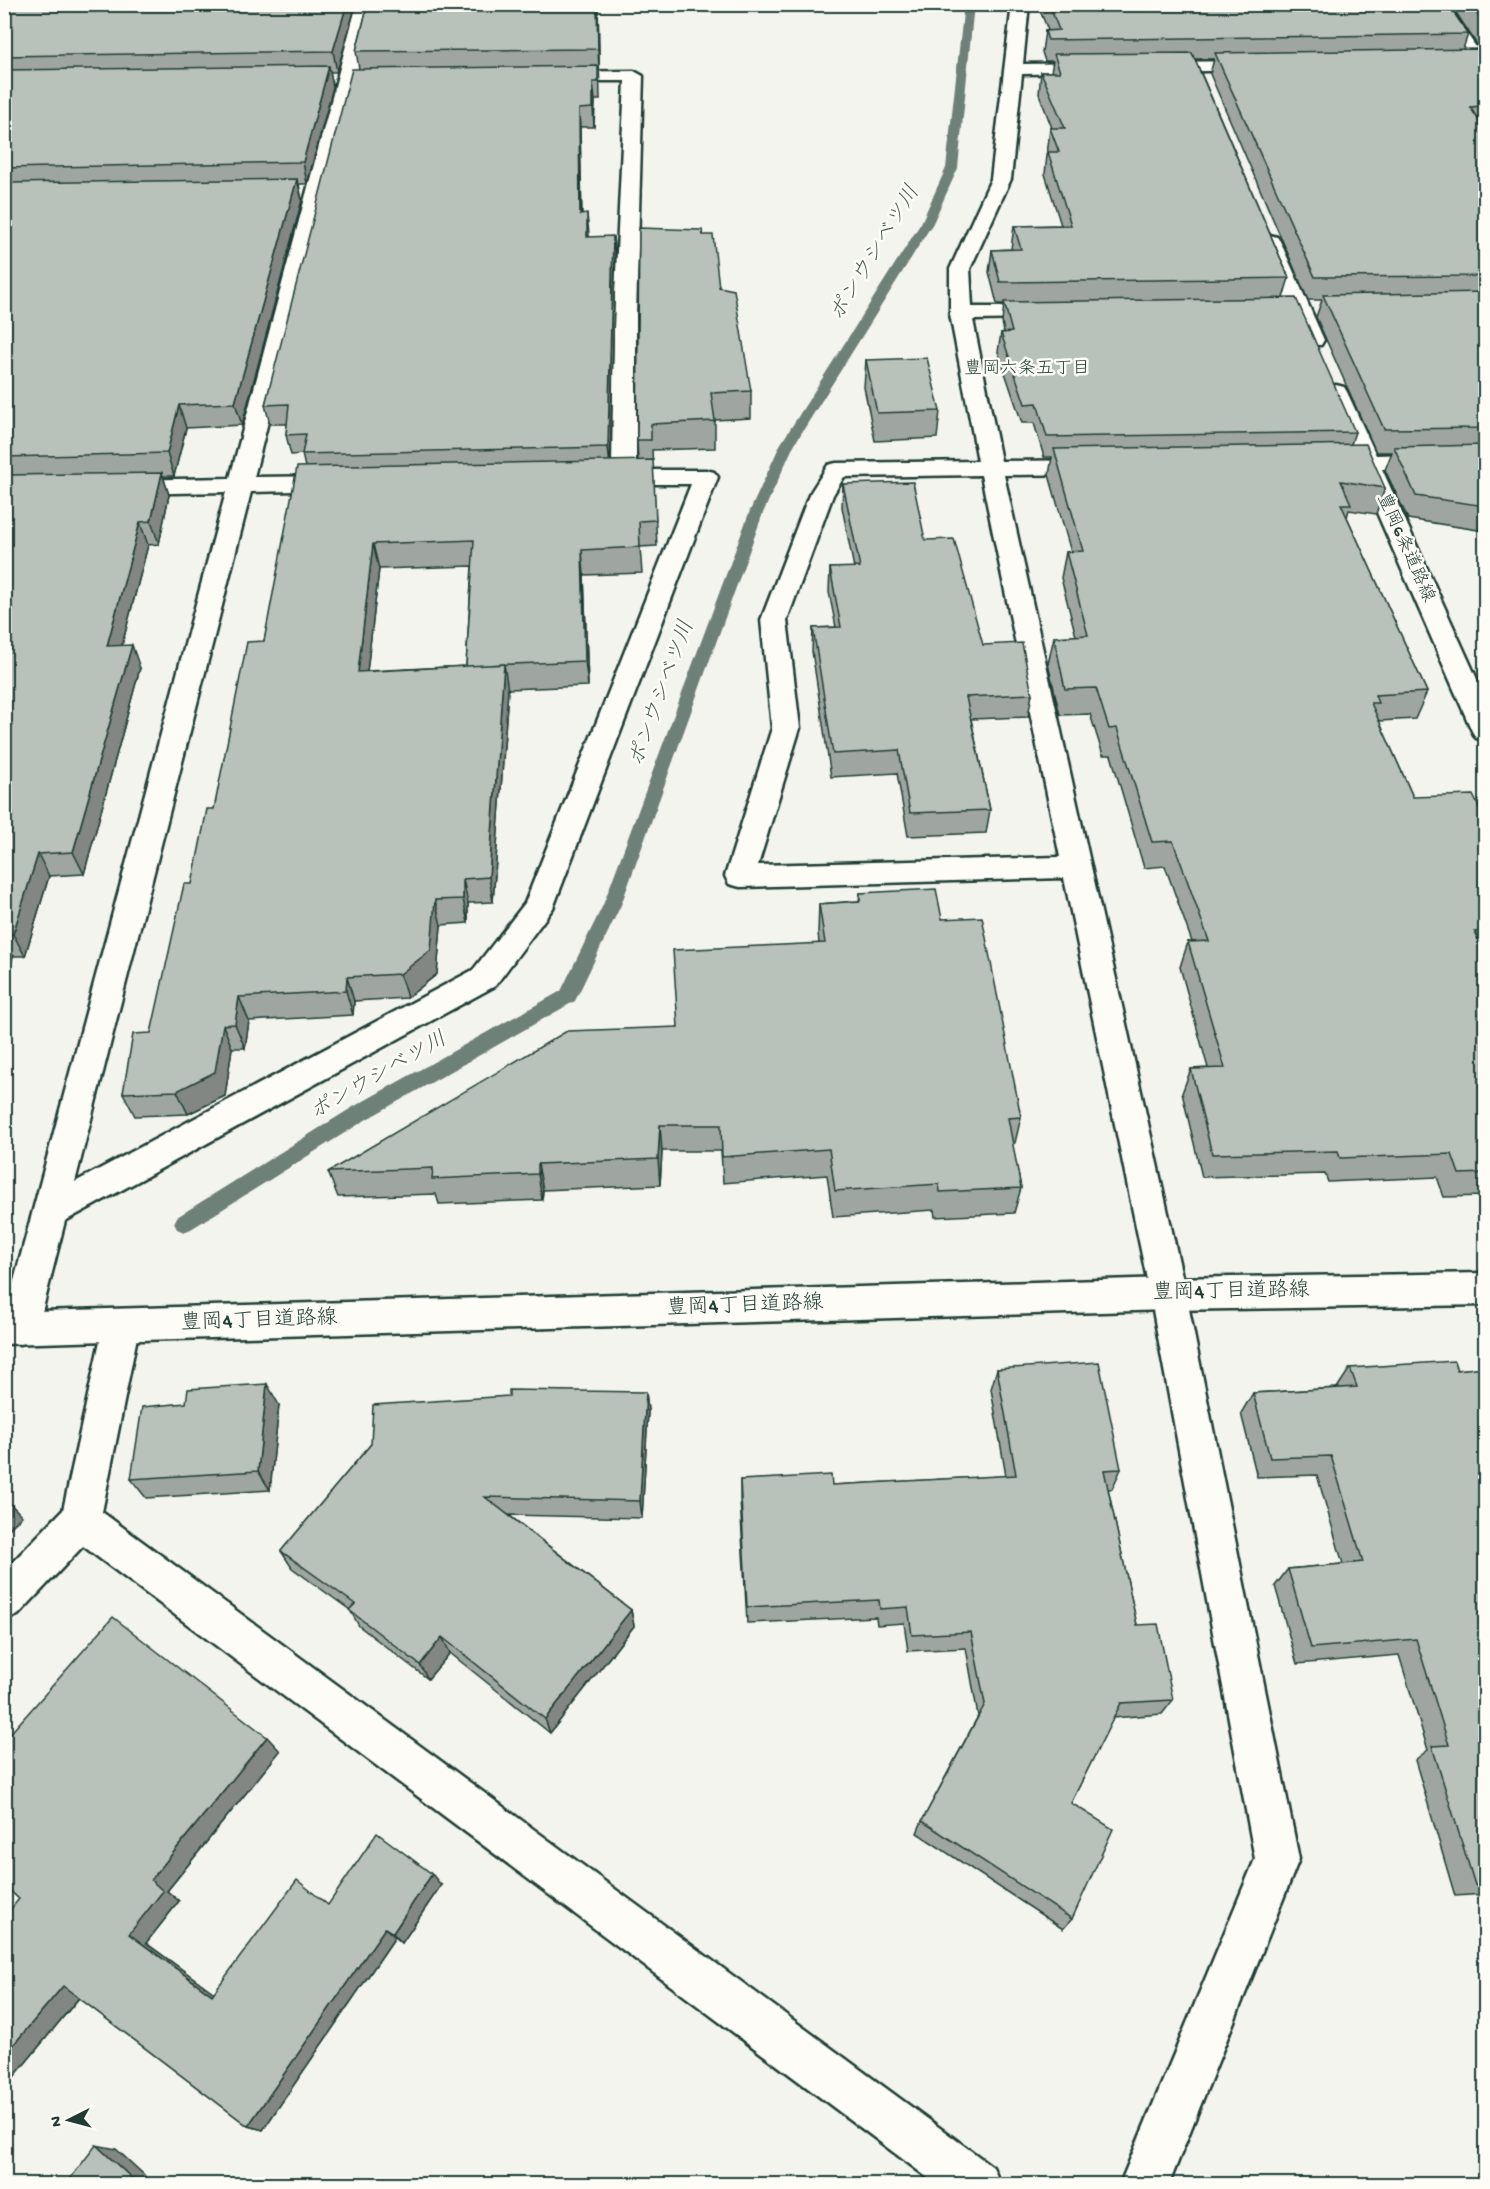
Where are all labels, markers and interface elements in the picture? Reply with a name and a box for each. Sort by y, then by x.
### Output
water label: ポンウシベツ川 [825,181,927,327]
district label: 豊岡六条五丁目 [964,358,1090,380]
street label: 豊岡6条道路線 [1372,490,1439,606]
water label: ポンウシベツ川 [624,617,702,771]
water label: ポンウシベツ川 [306,1027,452,1127]
street label: 豊岡4丁目道路線 [1152,1278,1310,1307]
street label: 豊岡4丁目道路線 [666,1291,824,1322]
street label: 豊岡4丁目道路線 [180,1306,338,1337]
north arrow [39,2090,99,2150]
text: N [48,2114,68,2127]

